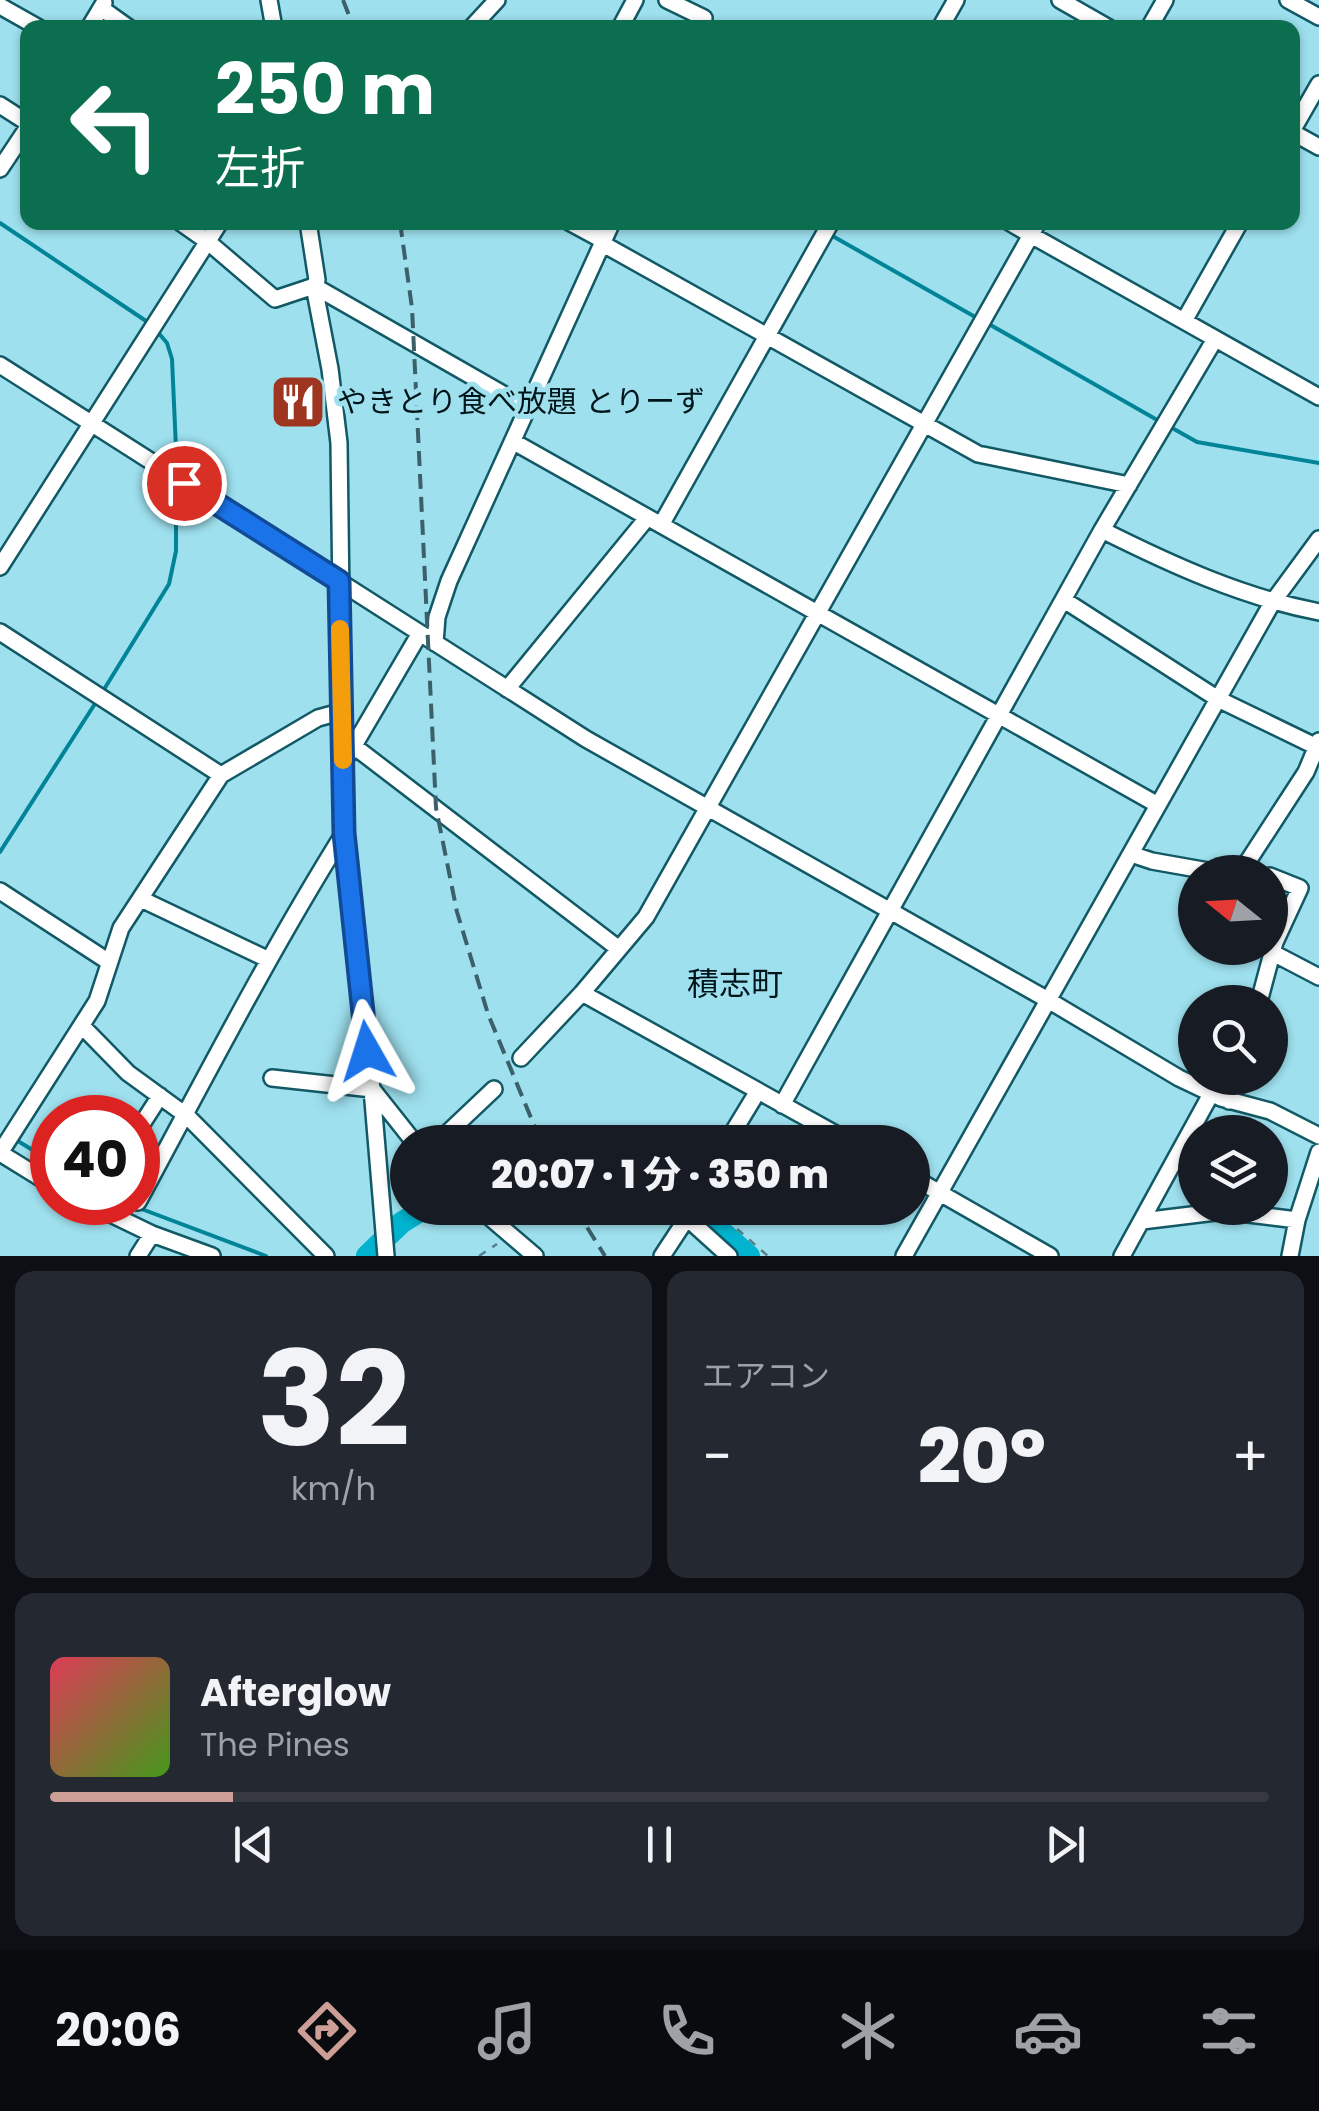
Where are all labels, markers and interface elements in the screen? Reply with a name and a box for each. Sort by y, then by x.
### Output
text: 250 m [215,40,435,139]
icon: left [50,60,180,190]
text: 左折 [215,137,305,200]
restaurant icon: やきとり食べ放題 とりーず [268,372,328,432]
place label: やきとり食べ放題 とりーず [337,380,705,423]
pin [142,441,227,526]
icon: arrive [157,456,212,511]
north arrow [1178,855,1288,965]
map controls [1178,855,1288,1225]
district label: 積志町 [687,961,783,1006]
button: search [1178,985,1288,1095]
position arrow [315,999,419,1103]
speed limit sign: 40 [30,1095,160,1225]
button: layers [1178,1115,1288,1225]
text: 20:07 · 1 分 · 350 m [491,1148,829,1201]
text: 32 [257,1308,410,1491]
text: エアコン [702,1353,830,1398]
text: 20° [918,1404,1046,1509]
text: − [702,1418,732,1495]
text: + [1231,1418,1269,1495]
text: km/h [291,1466,376,1511]
text: Afterglow [200,1666,391,1719]
text: The Pines [200,1722,350,1767]
icon: previous [226,1817,281,1872]
icon: pause [632,1817,687,1872]
icon: next [1038,1817,1093,1872]
icon: directions [292,1996,362,2066]
icon: music [472,1996,542,2066]
icon: phone [652,1996,722,2066]
icon: climate [833,1996,903,2066]
icon: car [1013,1996,1083,2066]
icon: filters [1194,1996,1264,2066]
text: 20:06 [55,1999,181,2062]

